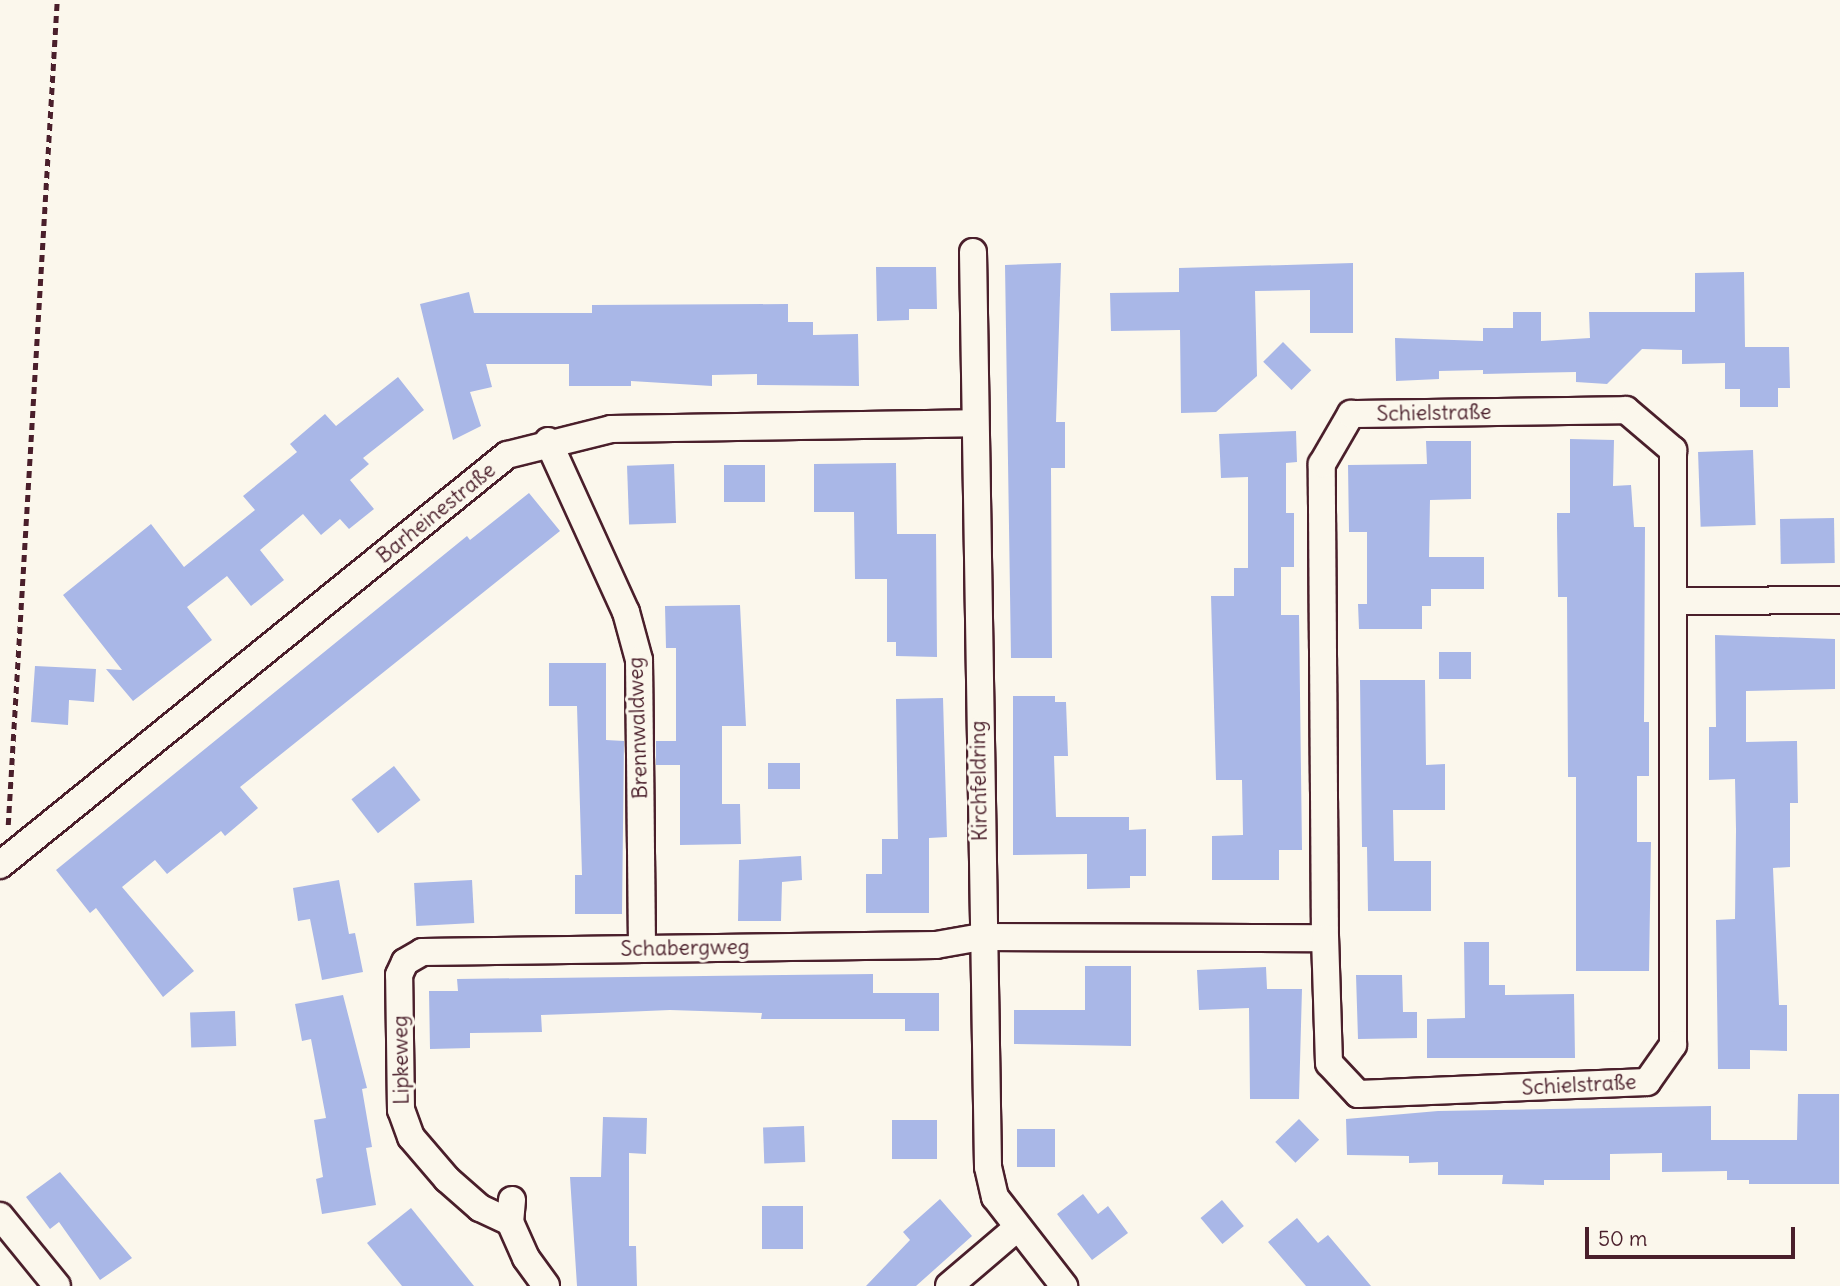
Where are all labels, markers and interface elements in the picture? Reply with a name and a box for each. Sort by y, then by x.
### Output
street label: Schielstraße [1376,399,1492,427]
street label: Barheinestraße [371,457,501,569]
street label: Brennwaldweg [623,656,653,800]
street label: Kirchfeldring [965,720,993,842]
street label: Schabergweg [620,934,750,962]
street label: Lipkeweg [388,1015,414,1105]
street label: Schielstraße [1521,1069,1637,1101]
scale bar [1588,1212,1798,1256]
text: 50 m [1598,1225,1647,1252]

